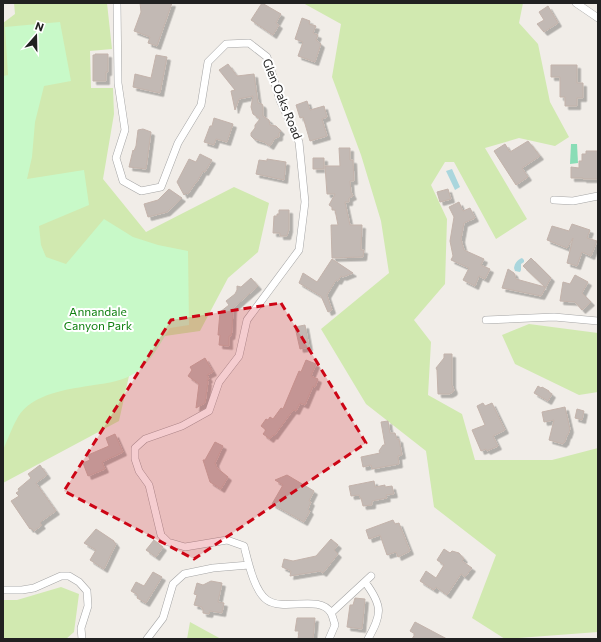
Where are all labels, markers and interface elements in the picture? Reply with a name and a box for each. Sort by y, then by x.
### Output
north arrow [16,16,56,56]
text: N [33,19,46,34]
street label: Glen Oaks Road [260,56,305,141]
park label: Annandale Canyon Park [64,304,133,332]

